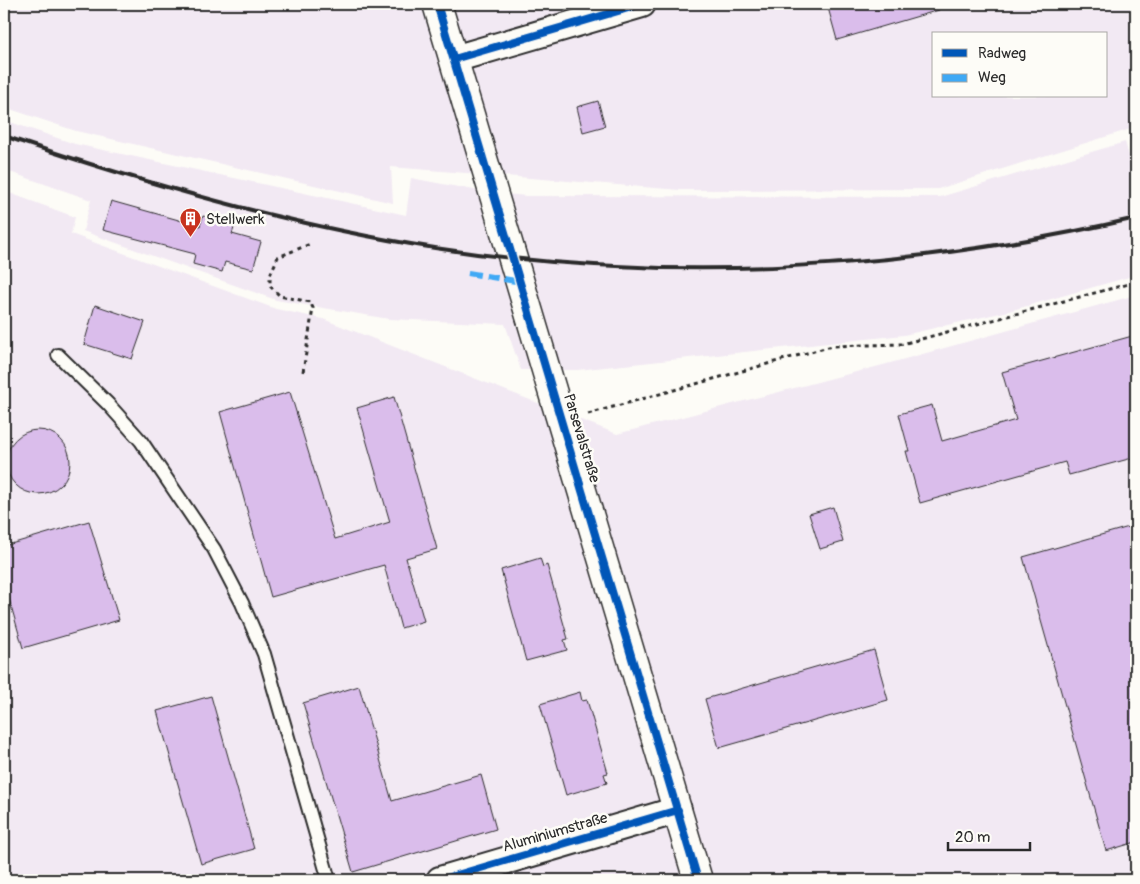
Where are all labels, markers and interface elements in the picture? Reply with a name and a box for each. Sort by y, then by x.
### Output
legend [932,32,1108,98]
text: Radweg [978,44,1026,63]
text: Weg [978,68,1006,87]
building icon: Stellwerk [178,207,202,238]
place label: Stellwerk [206,210,265,229]
street label: Parsevalstraße [559,391,604,486]
street label: Aluminiumstraße [500,808,610,857]
scale bar [948,819,1030,851]
text: 20 m [955,828,990,847]

